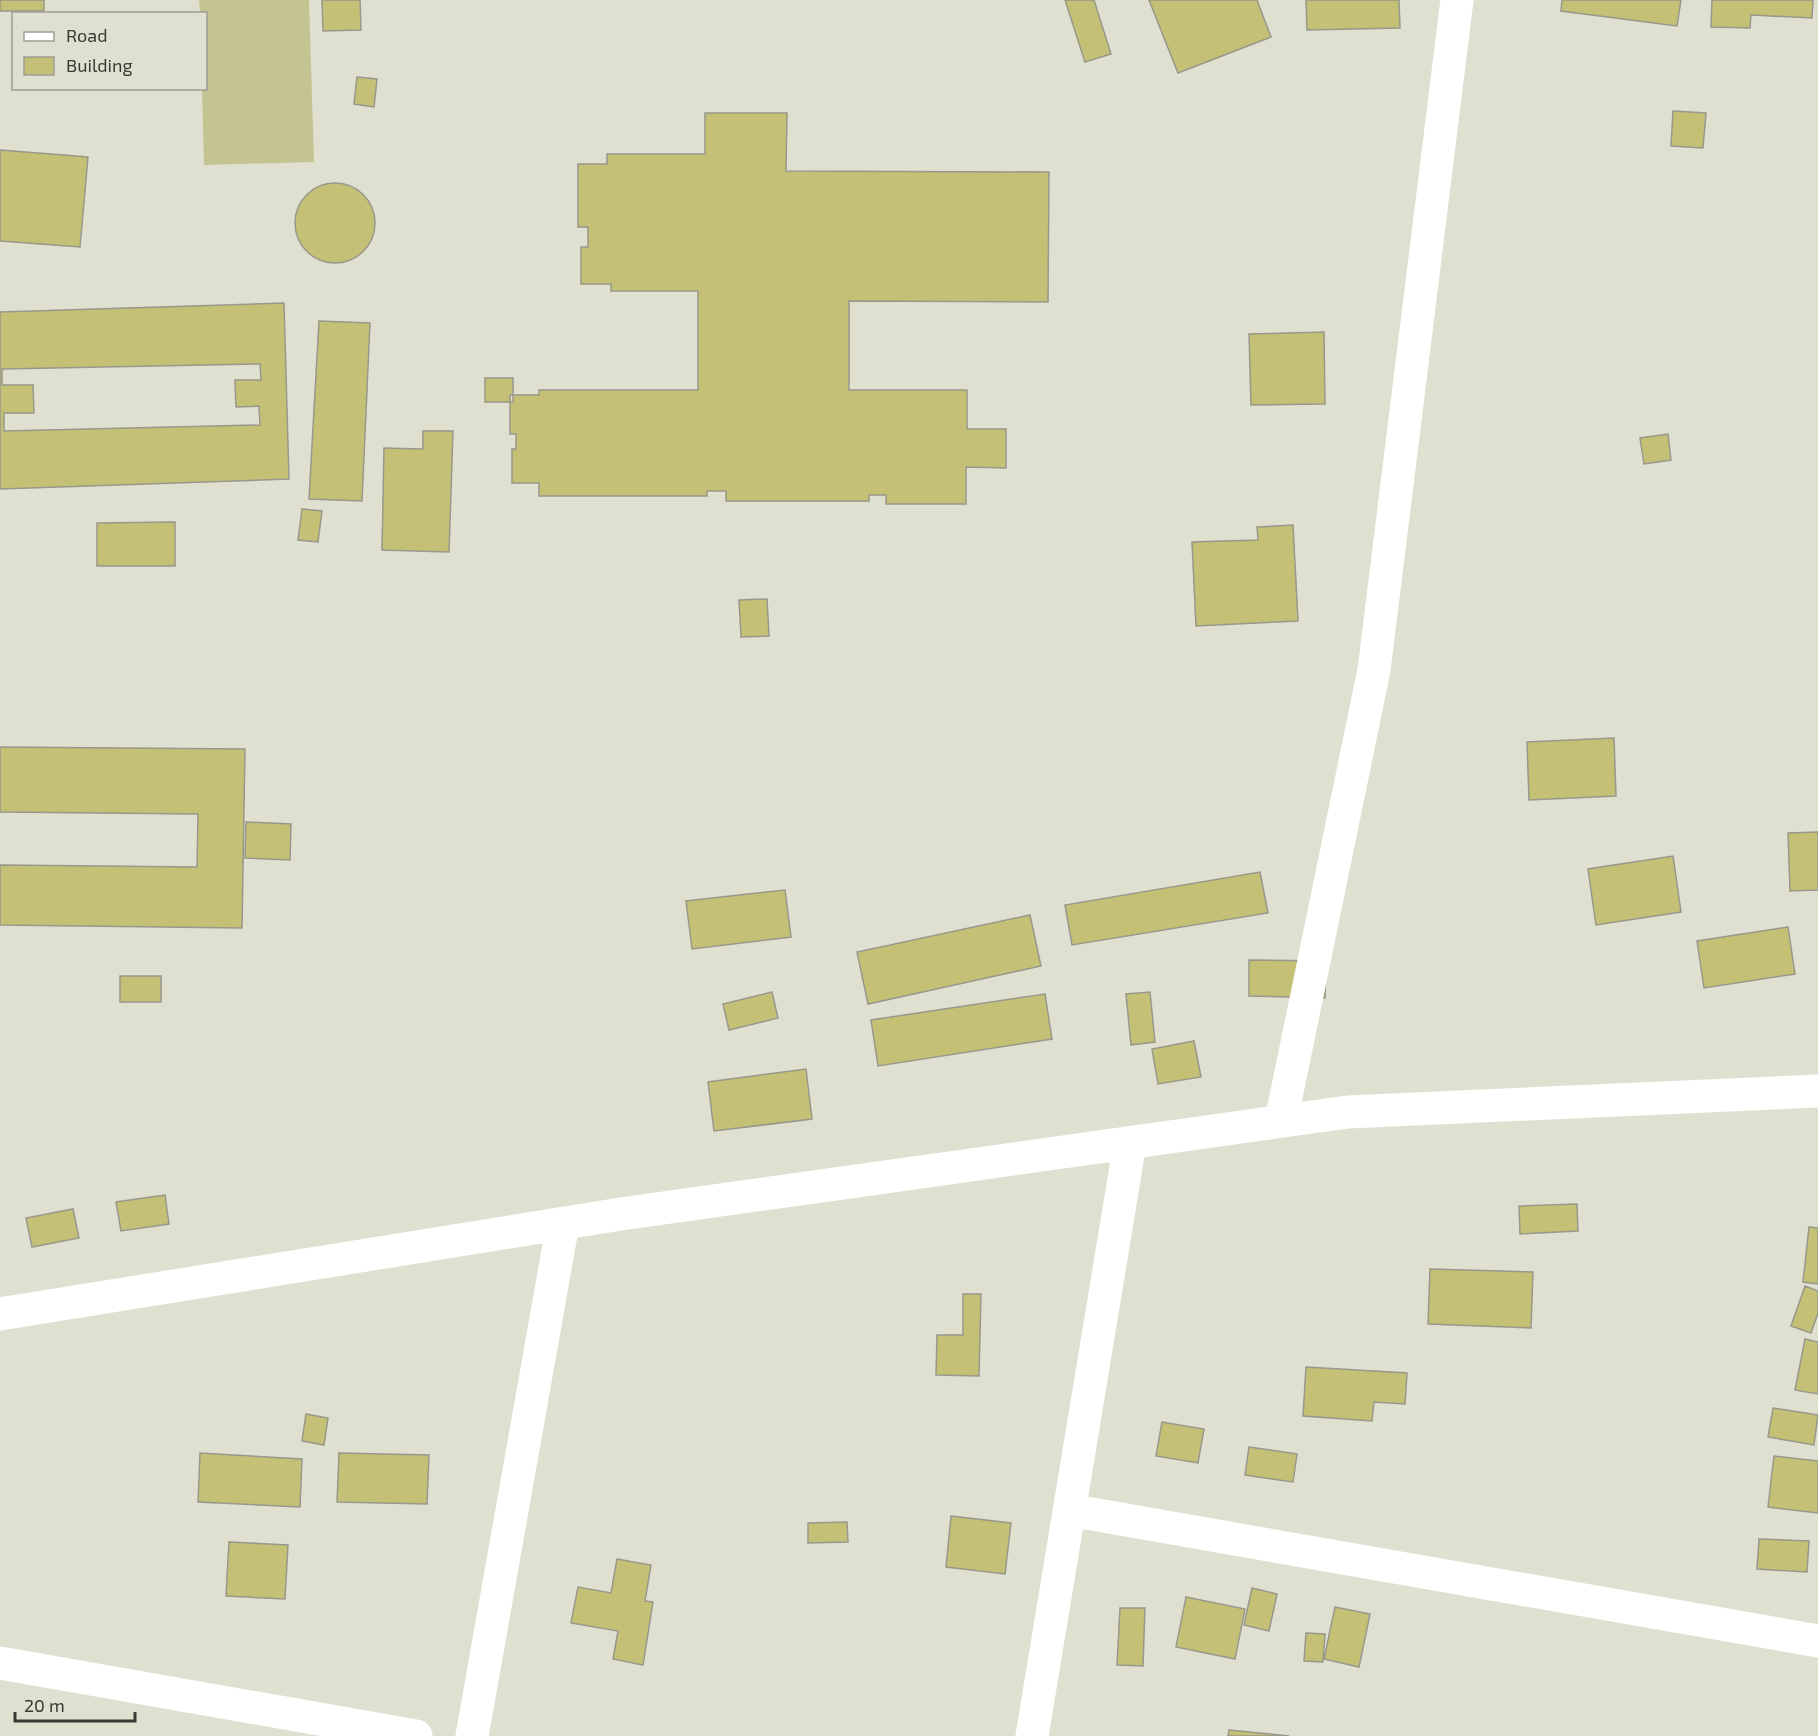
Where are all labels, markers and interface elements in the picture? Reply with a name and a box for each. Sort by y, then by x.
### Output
legend [12,12,207,90]
text: Road [66,24,107,46]
text: Building [66,54,133,76]
scale bar [15,1685,135,1723]
text: 20 m [24,1694,65,1716]

